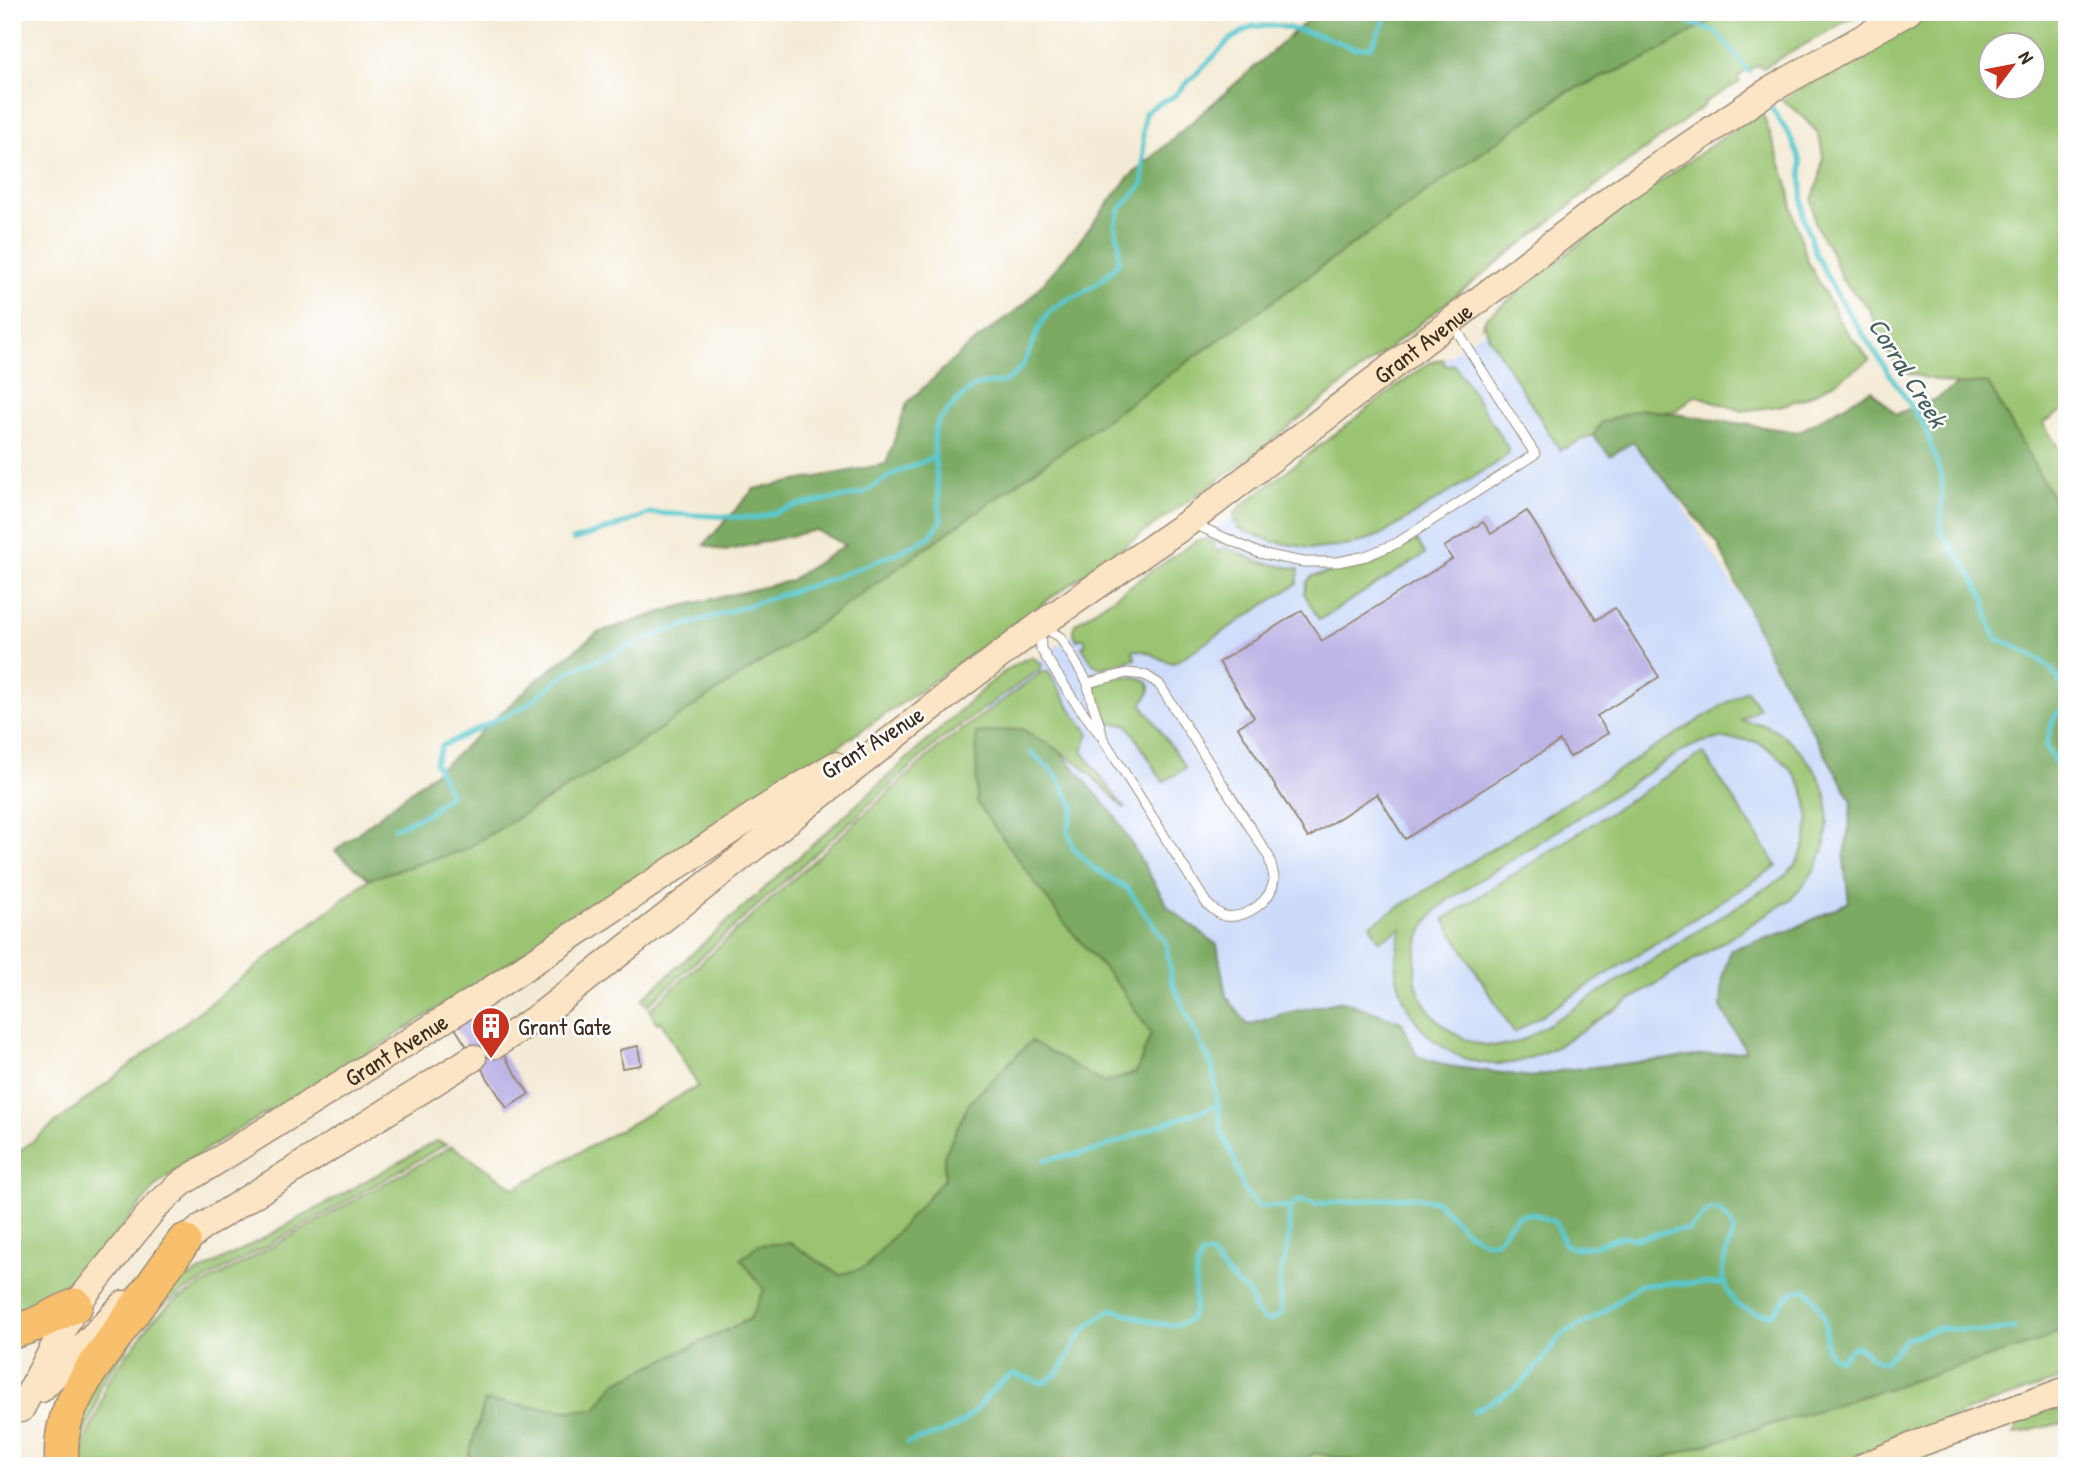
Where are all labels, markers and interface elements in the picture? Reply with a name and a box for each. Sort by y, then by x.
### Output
north arrow [1978,32,2048,102]
text: N [2013,46,2040,68]
street label: Grant Avenue [1367,295,1479,391]
water label: Corral Creek [1860,310,1957,436]
street label: Grant Avenue [814,698,930,786]
street label: Grant Avenue [338,1005,454,1094]
building icon: Grant Gate [470,1005,512,1060]
place label: Grant Gate [518,1010,612,1042]

